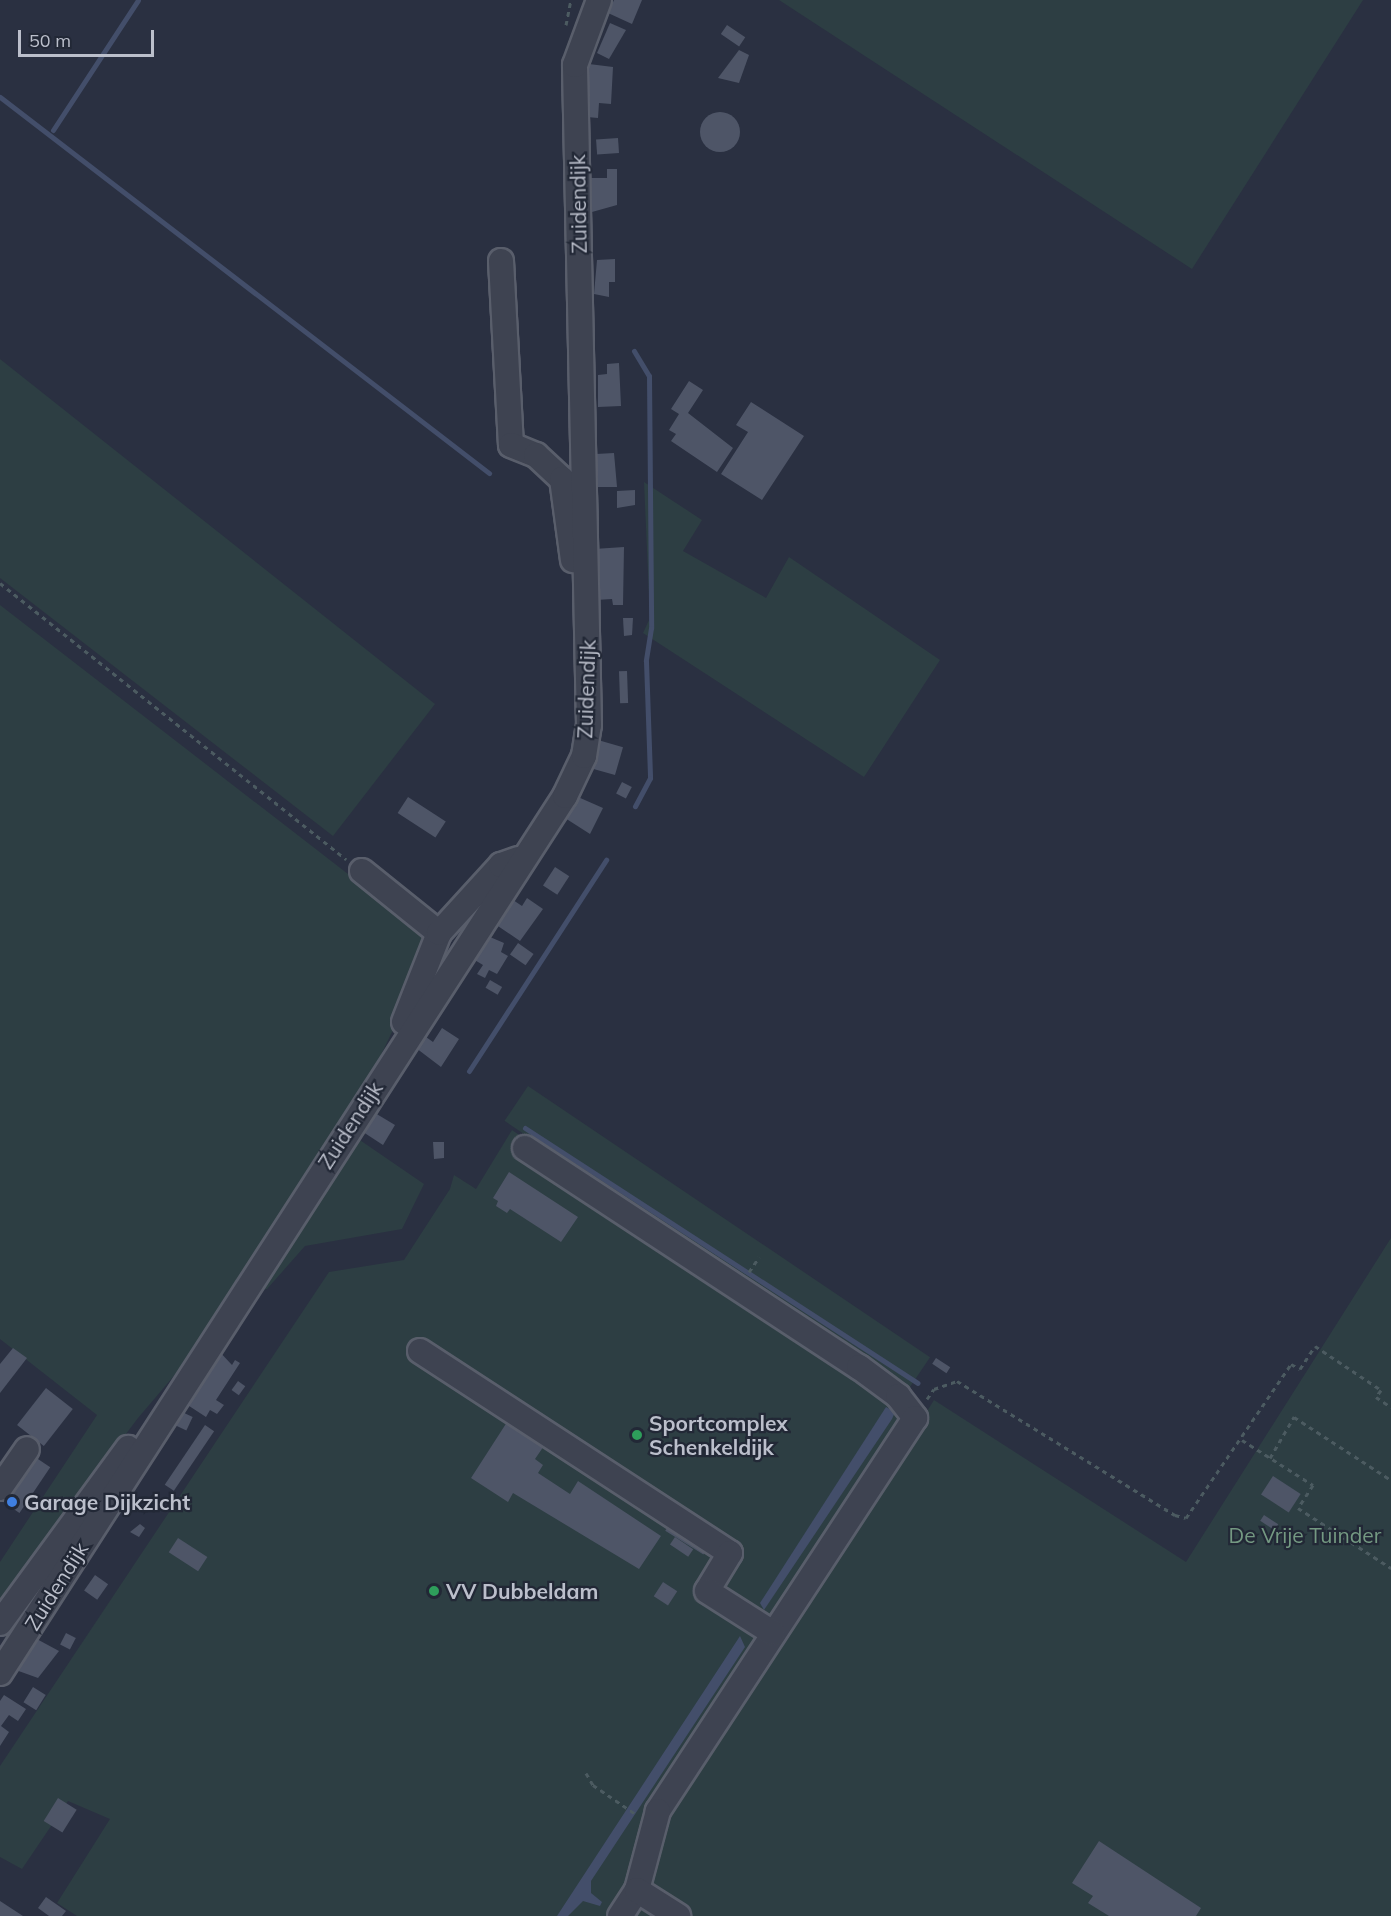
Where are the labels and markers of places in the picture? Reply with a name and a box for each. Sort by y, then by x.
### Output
place label: Sportcomplex Schenkeldijk [649,1410,788,1460]
marker: Sportcomplex Schenkeldijk [630,1428,644,1442]
place label: Garage Dijkzicht [24,1489,190,1515]
marker: Garage Dijkzicht [5,1495,19,1509]
place label: VV Dubbeldam [446,1578,599,1604]
marker: VV Dubbeldam [427,1584,441,1598]

